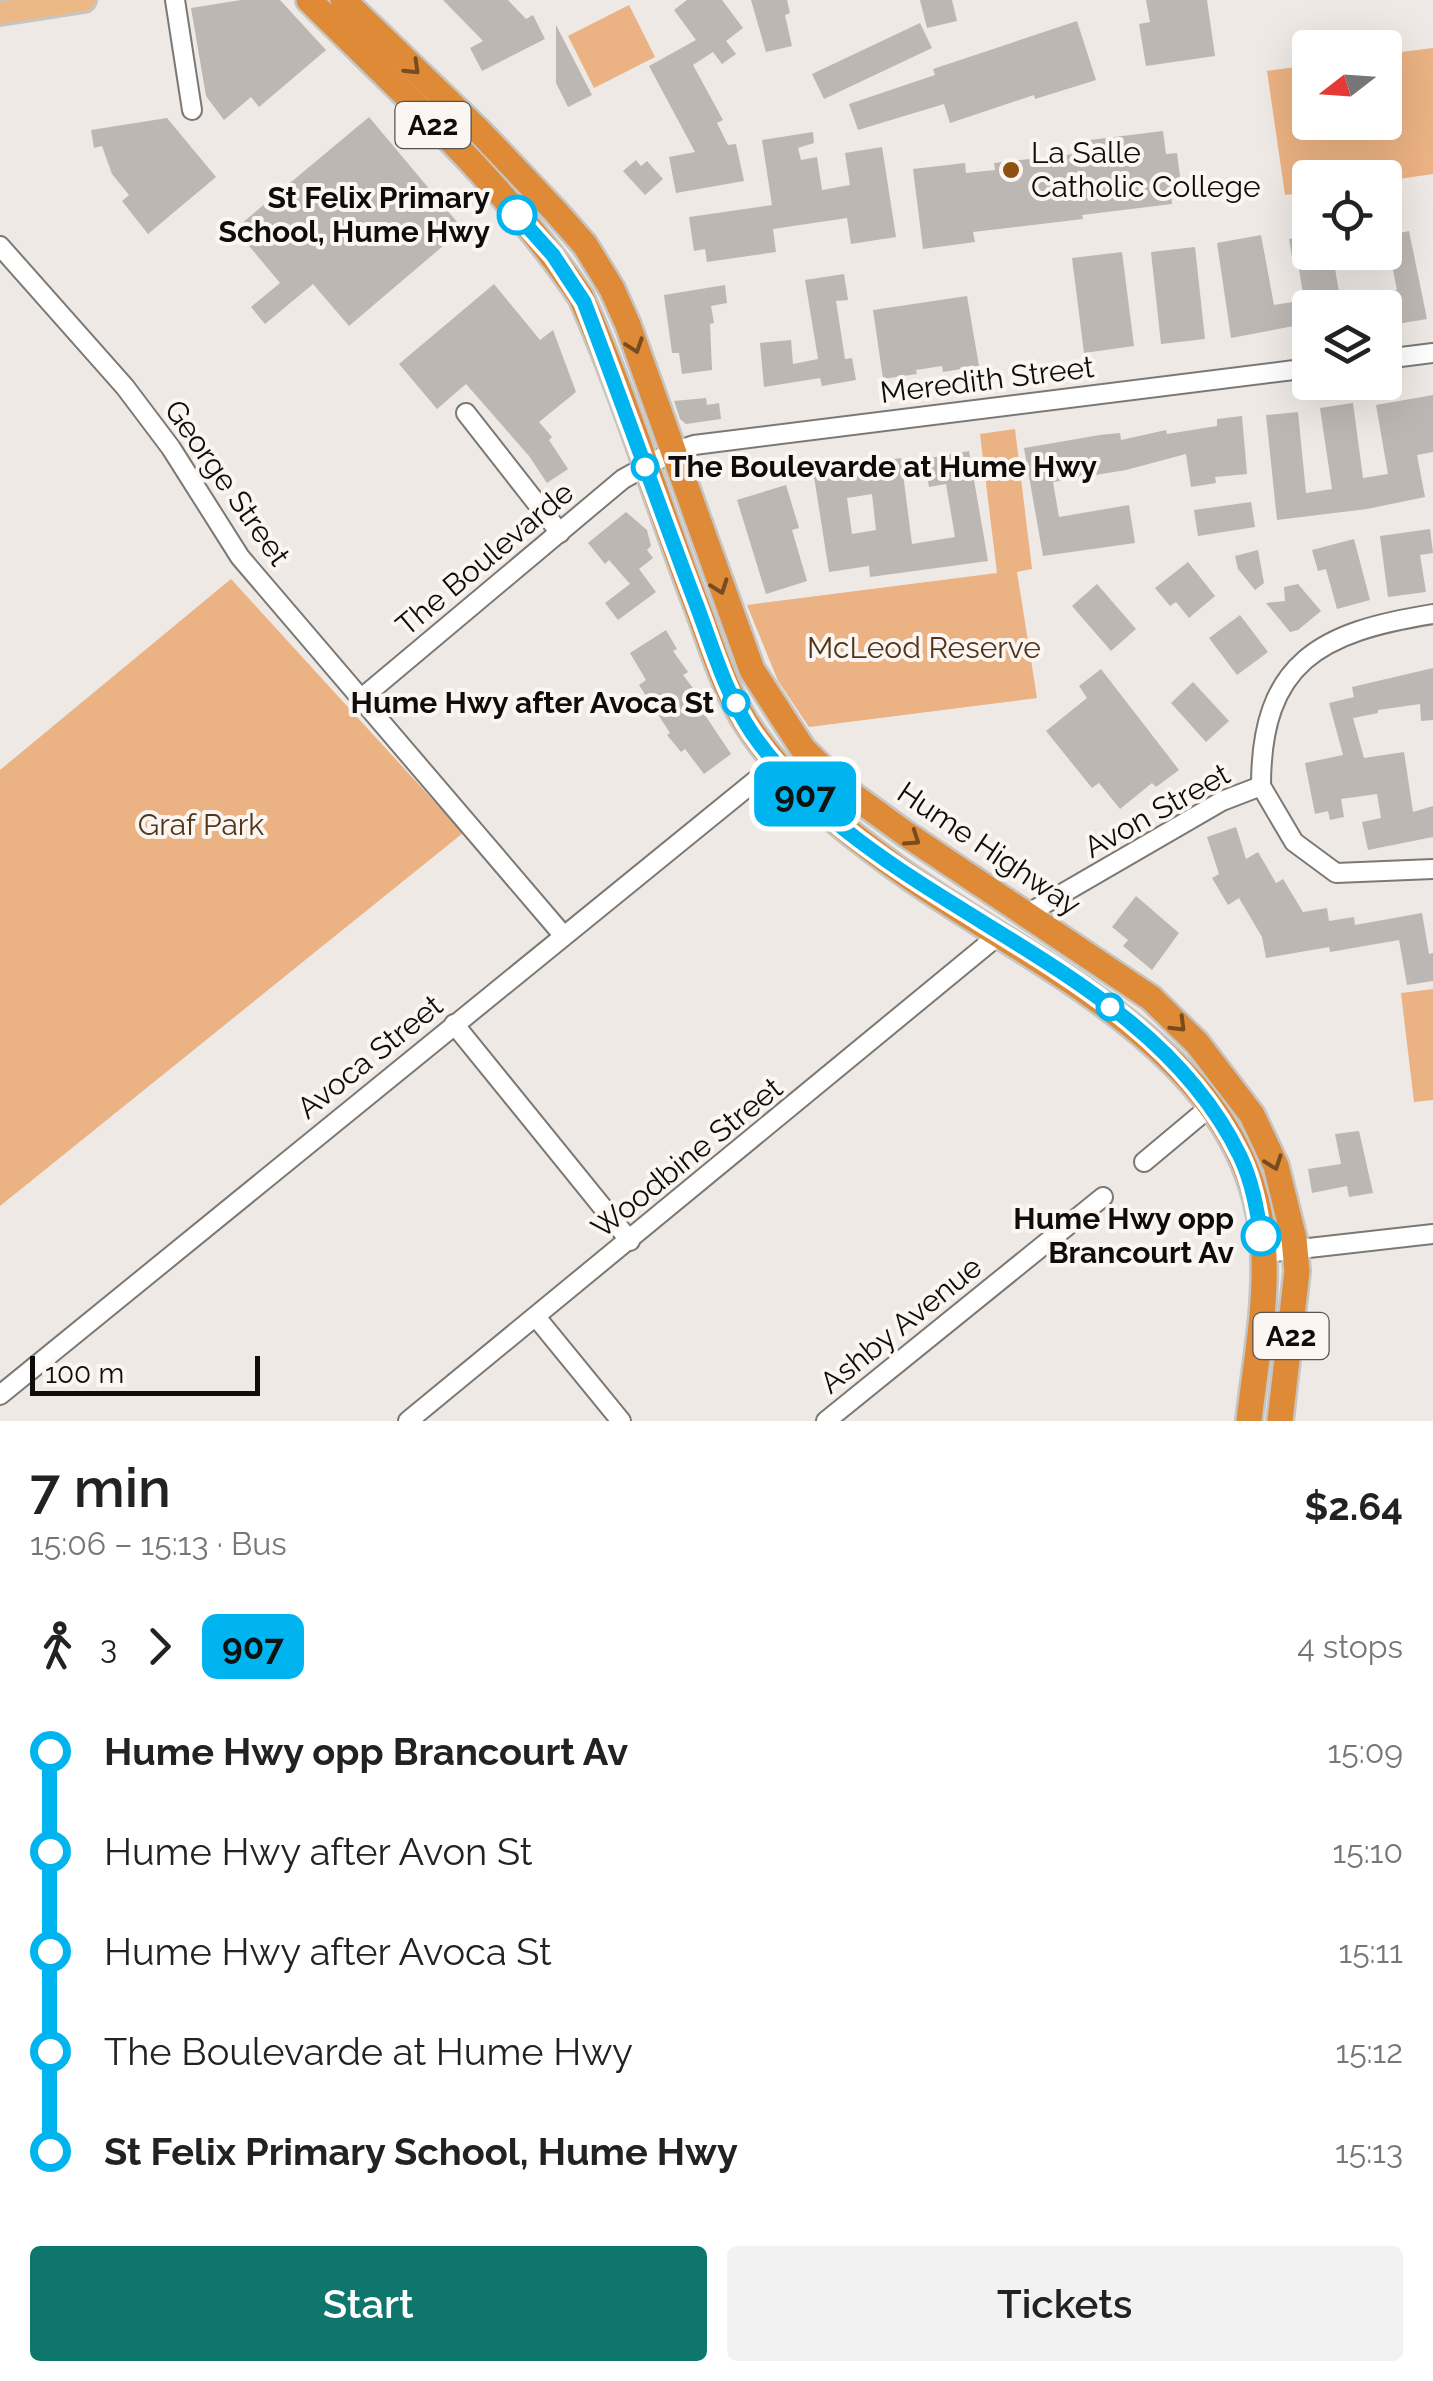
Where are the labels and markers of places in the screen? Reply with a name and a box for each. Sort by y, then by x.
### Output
place label: La Salle Catholic College [1031,135,1261,204]
marker: La Salle Catholic College [1000,159,1022,181]
place label: St Felix Primary School, Hume Hwy [219,180,490,249]
marker: St Felix Primary School, Hume Hwy [498,196,536,234]
place label: The Boulevarde at Hume Hwy [668,449,1098,484]
marker: The Boulevarde at Hume Hwy [632,454,658,480]
place label: Hume Hwy after Avoca St [351,685,714,720]
marker: Hume Hwy after Avoca St [723,690,749,716]
unlabelled marker [1097,994,1123,1020]
place label: Hume Hwy opp Brancourt Av [1013,1201,1234,1270]
marker: Hume Hwy opp Brancourt Av [1242,1217,1280,1255]

